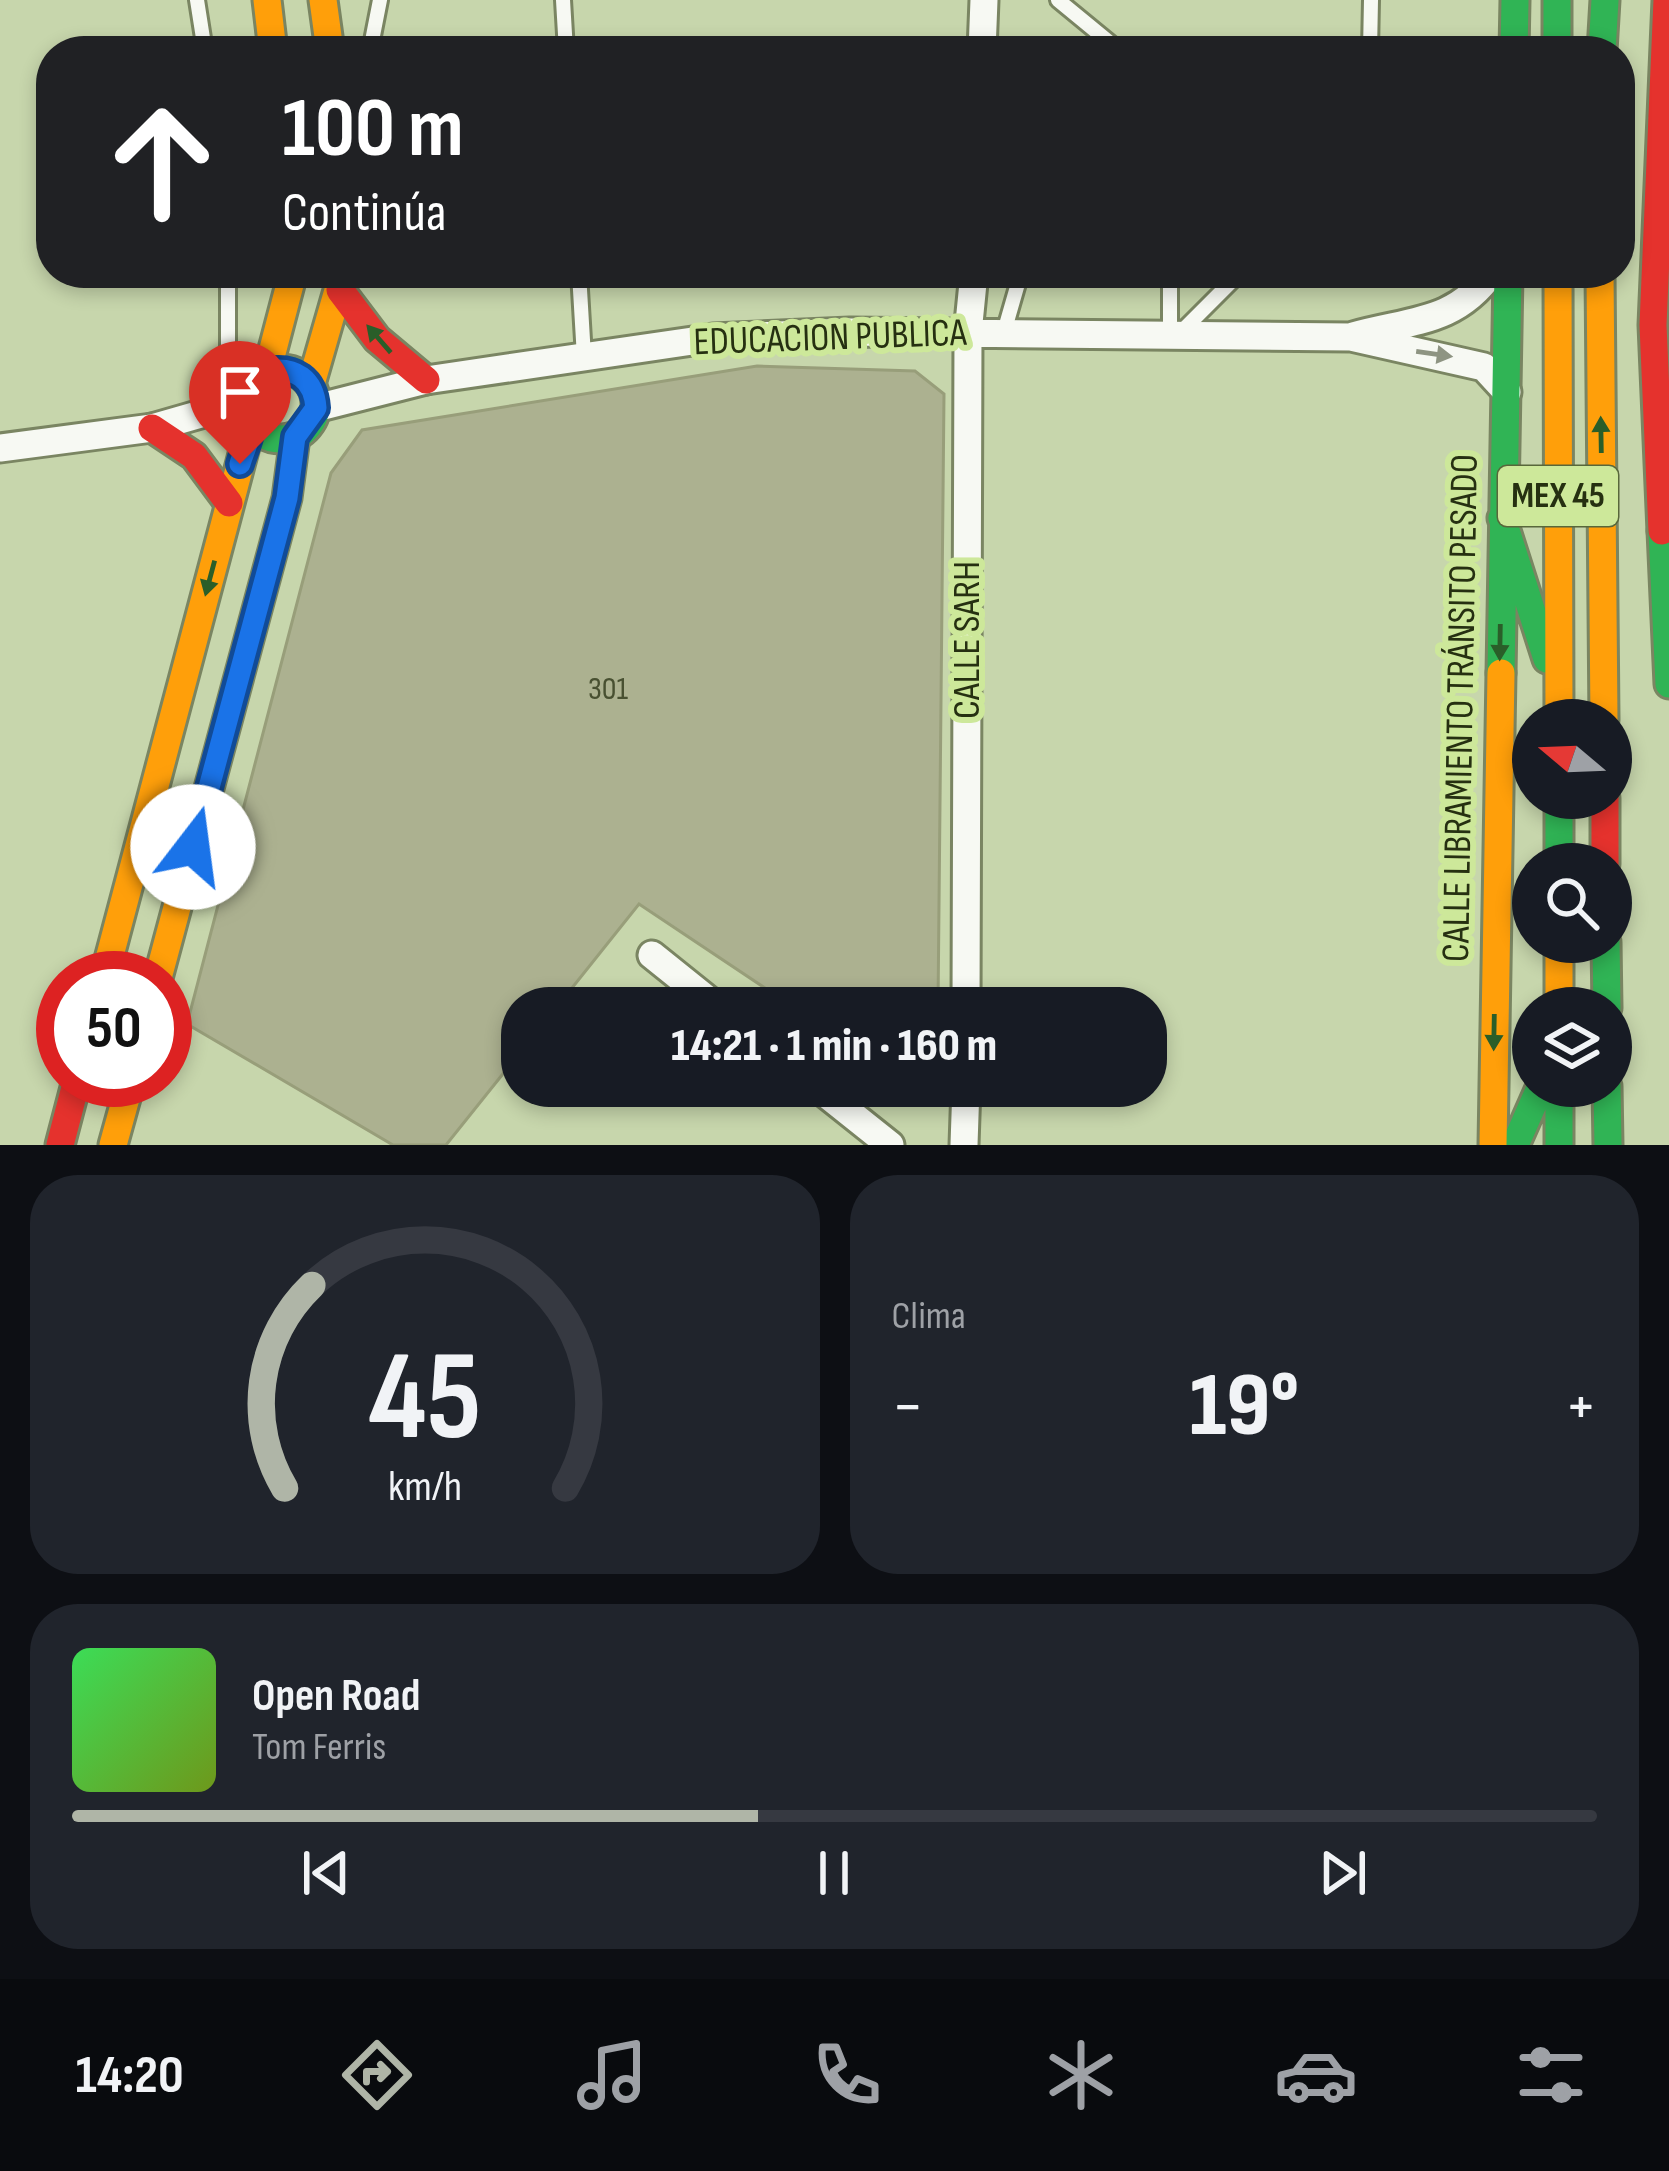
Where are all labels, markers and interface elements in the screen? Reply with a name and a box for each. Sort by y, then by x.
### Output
text: 100 m [282,79,464,180]
icon: ahead [84,84,240,240]
text: Continúa [282,181,447,246]
street label: EDUCACION PUBLICA [693,310,968,366]
one-way arrow [366,325,393,354]
pin [189,341,291,464]
one-way arrow [1416,345,1454,364]
icon: arrive [207,359,273,425]
one-way arrow [1591,415,1611,453]
street label: CALLE LIBRAMIENTO TRÁNSITO PESADO [1433,454,1489,962]
road number: MEX 45 [1498,466,1618,526]
one-way arrow [199,559,218,596]
street label: CALLE SARH [944,561,991,719]
one-way arrow [1490,624,1510,662]
house number: 301 [588,669,628,709]
north arrow [1512,699,1632,819]
map controls [1512,699,1632,1107]
position arrow [130,784,256,910]
button: search [1512,843,1632,963]
speed limit sign: 50 [36,951,192,1107]
button: layers [1512,987,1632,1107]
one-way arrow [1484,1014,1504,1052]
text: 14:21 · 1 min · 160 m [671,1019,997,1074]
text: Clima [892,1293,966,1340]
text: 45 [368,1325,481,1474]
text: 19° [1189,1353,1299,1461]
text: − [892,1368,924,1447]
text: + [1565,1368,1597,1447]
text: km/h [388,1460,462,1512]
text: Open Road [252,1669,420,1724]
text: Tom Ferris [252,1724,386,1771]
icon: previous [293,1840,359,1906]
icon: pause [801,1840,867,1906]
icon: next [1310,1840,1376,1906]
icon: directions [335,2033,419,2117]
icon: music [570,2033,654,2117]
icon: phone [805,2033,889,2117]
icon: climate [1039,2033,1123,2117]
icon: car [1274,2033,1358,2117]
icon: filters [1509,2033,1593,2117]
text: 14:20 [75,2043,184,2108]

